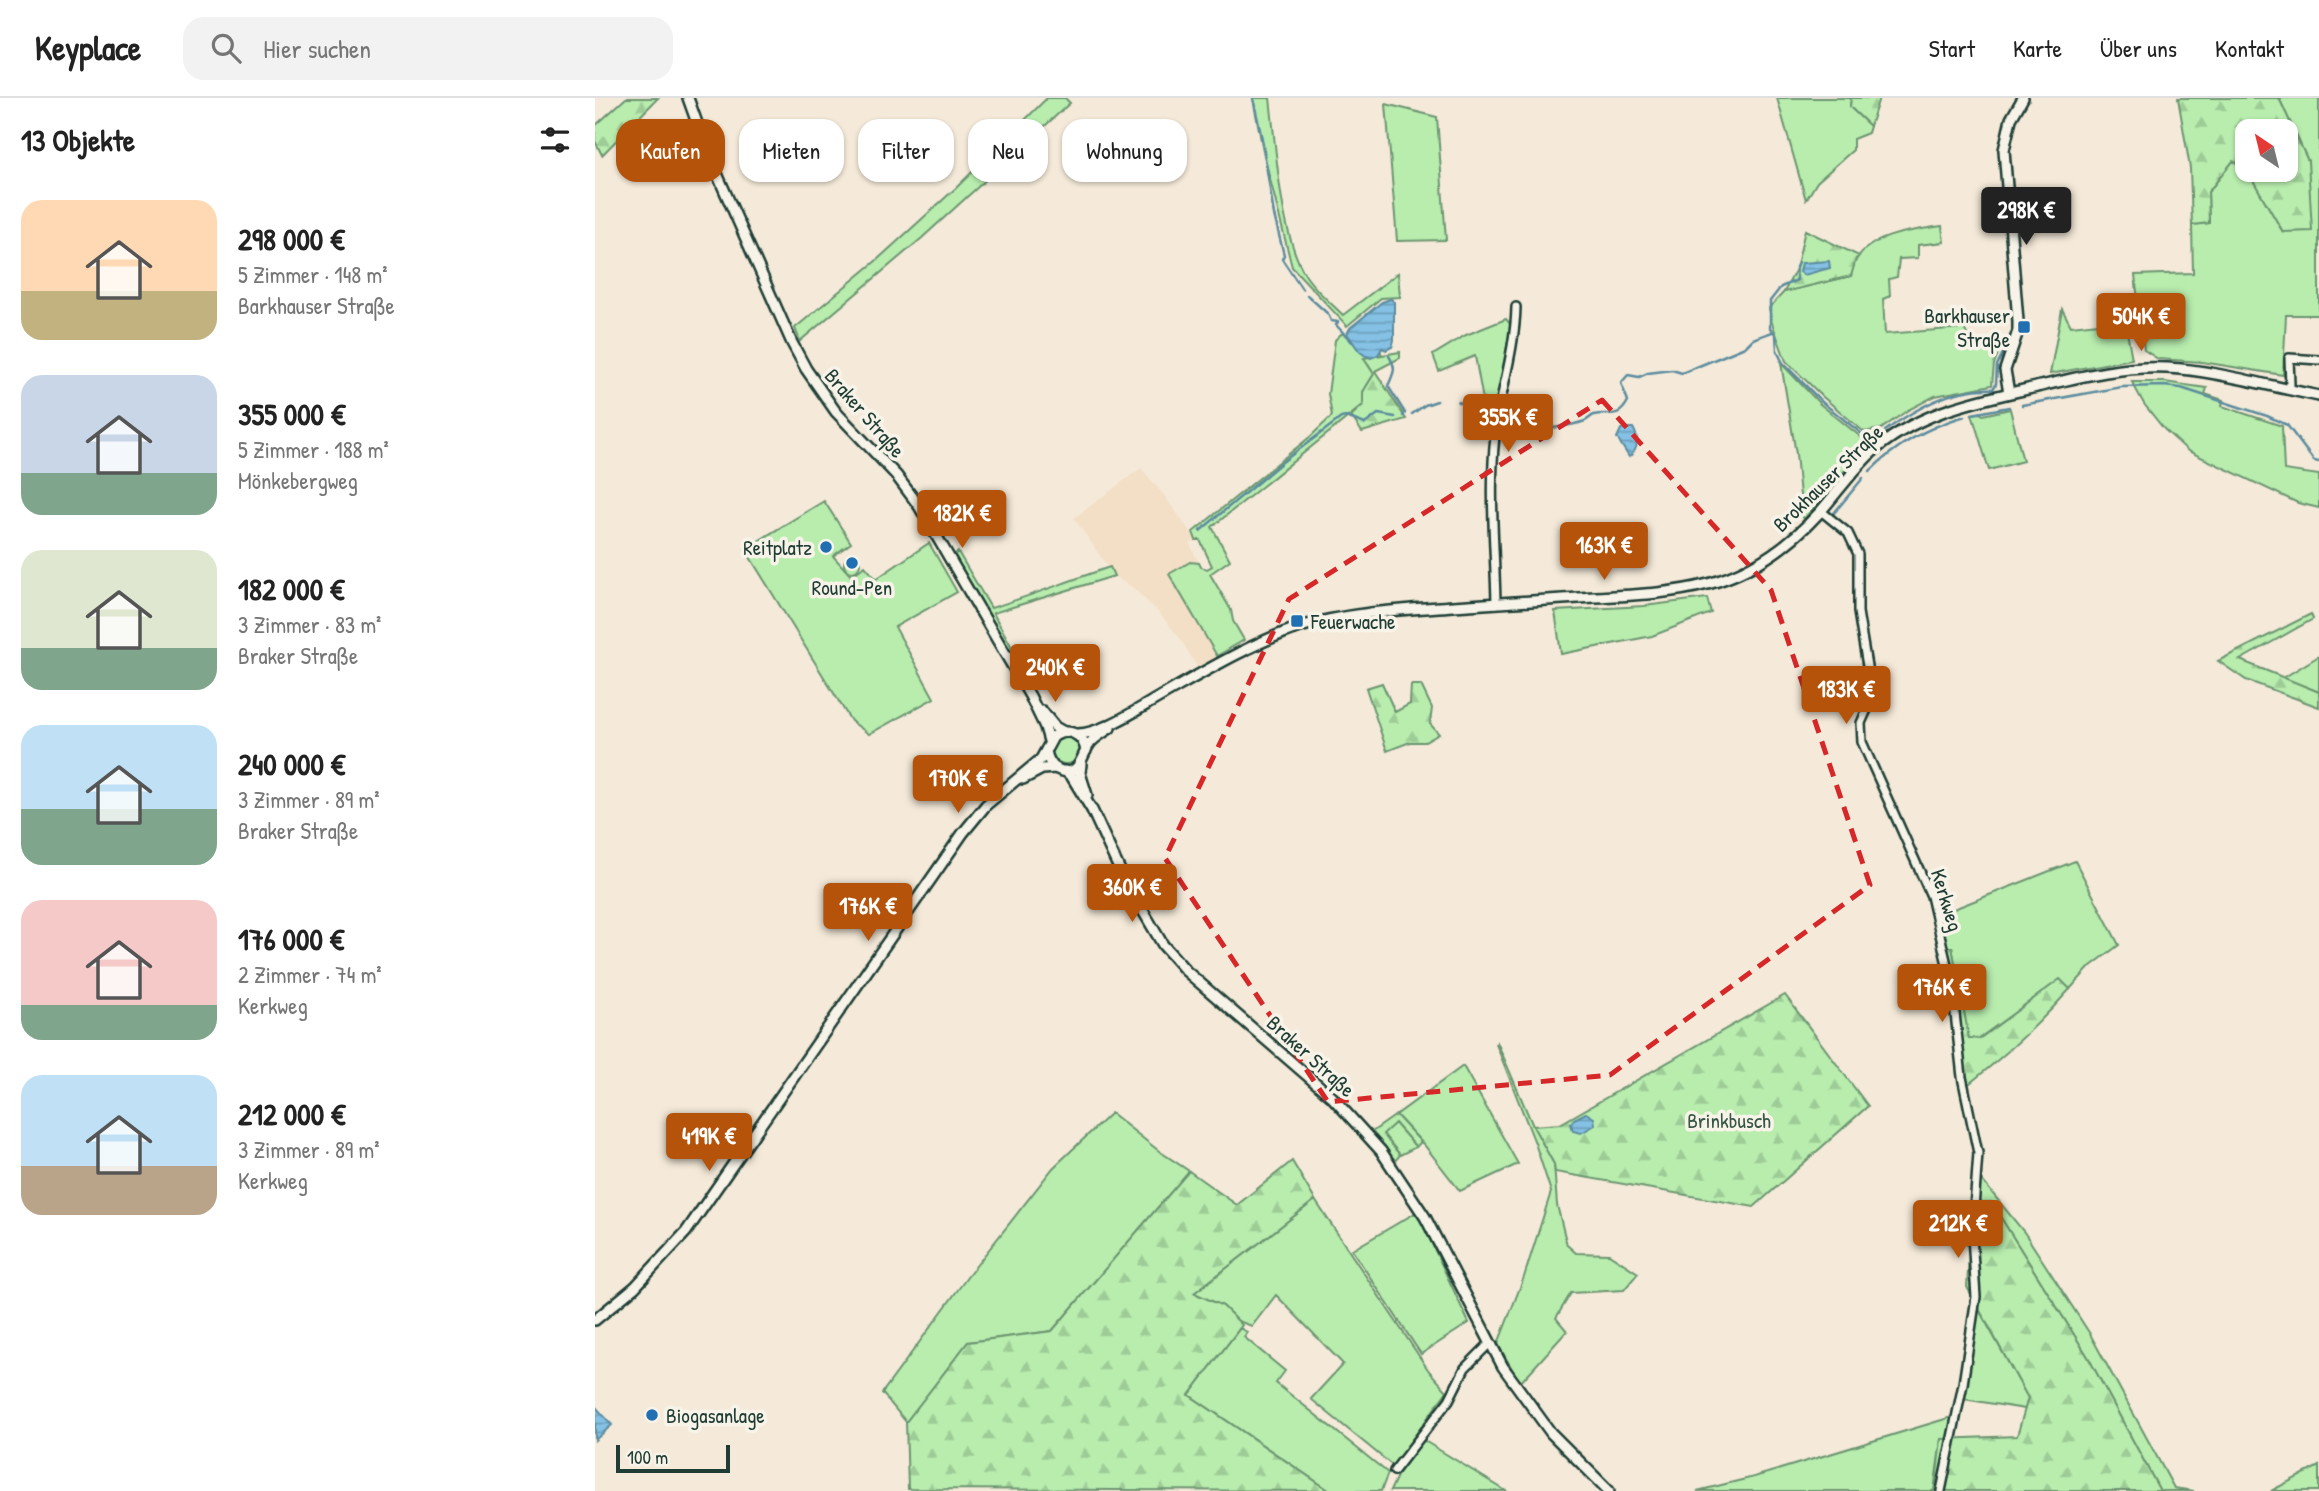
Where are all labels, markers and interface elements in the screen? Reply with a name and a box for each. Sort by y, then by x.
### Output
search box [183,17,673,80]
text: Keyplace [35,26,141,70]
icon: search [207,29,245,67]
text: Hier suchen [263,31,371,66]
text: Start [1929,32,1975,64]
text: Karte [2013,32,2062,64]
text: Über uns [2100,32,2177,64]
text: Kontakt [2215,32,2284,64]
chip: Kaufen [616,119,725,182]
chip: Mieten [739,119,844,182]
chip: Filter [858,119,954,182]
chip: Neu [968,119,1048,182]
chip: Wohnung [1062,119,1187,182]
north arrow [2235,119,2298,182]
map controls [2235,119,2298,182]
text: 13 Objekte [21,120,135,160]
icon: filters [536,121,574,159]
pin: 298K € [1969,188,2083,247]
text: 298K € [1997,194,2055,225]
text: 298 000 € [238,219,345,259]
icon: home [77,228,161,312]
text: 5 Zimmer · 148 m² [238,259,387,290]
text: Barkhauser Straße [238,290,395,321]
pin: 504K € [2084,294,2198,353]
text: 504K € [2112,300,2170,331]
place label: Barkhauser Straße [1924,301,2010,354]
marker: Barkhauser Straße [2016,319,2032,335]
street label: Braker Straße [818,362,912,464]
text: 355 000 € [238,394,345,434]
pin: 355K € [1451,394,1565,454]
text: 355K € [1479,401,1537,432]
icon: home [77,403,161,487]
street label: Brokhauser Straße [1766,418,1890,538]
text: 5 Zimmer · 188 m² [238,434,389,465]
text: Mönkebergweg [238,465,358,496]
pin: 182K € [905,490,1019,550]
text: 182K € [933,497,991,528]
pin: 163K € [1547,522,1661,582]
text: 163K € [1576,529,1632,560]
place label: Reitplatz [743,533,812,562]
marker: Reitplatz [818,539,834,555]
marker: Round-Pen [844,555,860,571]
text: 182 000 € [238,569,344,609]
place label: Round-Pen [812,573,892,602]
icon: home [77,578,161,662]
place label: Feuerwache [1310,607,1395,636]
text: 3 Zimmer · 83 m² [238,609,381,640]
marker: Feuerwache [1289,613,1305,629]
text: Braker Straße [238,640,358,671]
pin: 240K € [998,644,1112,704]
text: 240K € [1026,651,1084,682]
pin: 183K € [1789,666,1903,726]
text: 183K € [1818,673,1875,704]
text: 240 000 € [238,744,345,784]
icon: home [77,753,161,837]
pin: 170K € [901,756,1015,815]
text: 170K € [929,762,987,793]
text: 3 Zimmer · 89 m² [238,784,380,815]
text: Braker Straße [238,815,358,846]
pin: 360K € [1075,864,1189,924]
street label: Kerkweg [1924,865,1970,935]
text: 360K € [1103,871,1161,902]
pin: 176K € [811,884,925,943]
text: 176K € [839,890,897,921]
text: 176 000 € [238,919,344,959]
icon: home [77,928,161,1012]
text: 2 Zimmer · 74 m² [238,959,382,990]
pin: 176K € [1885,964,1999,1024]
text: 176K € [1913,971,1971,1002]
text: Kerkweg [238,990,308,1021]
street label: Braker Straße [1261,1009,1361,1103]
text: 212 000 € [238,1094,346,1134]
icon: home [77,1103,161,1187]
park label: Brinkbusch [1687,1106,1771,1135]
pin: 419K € [652,1114,766,1173]
text: 419K € [682,1120,736,1151]
text: 3 Zimmer · 89 m² [238,1134,380,1165]
text: Kerkweg [238,1165,308,1196]
pin: 212K € [1901,1200,2015,1260]
text: 212K € [1929,1207,1987,1238]
place label: Biogasanlage [666,1401,765,1430]
marker: Biogasanlage [644,1407,660,1423]
scale bar [616,1442,730,1474]
text: 100 m [627,1444,668,1470]

